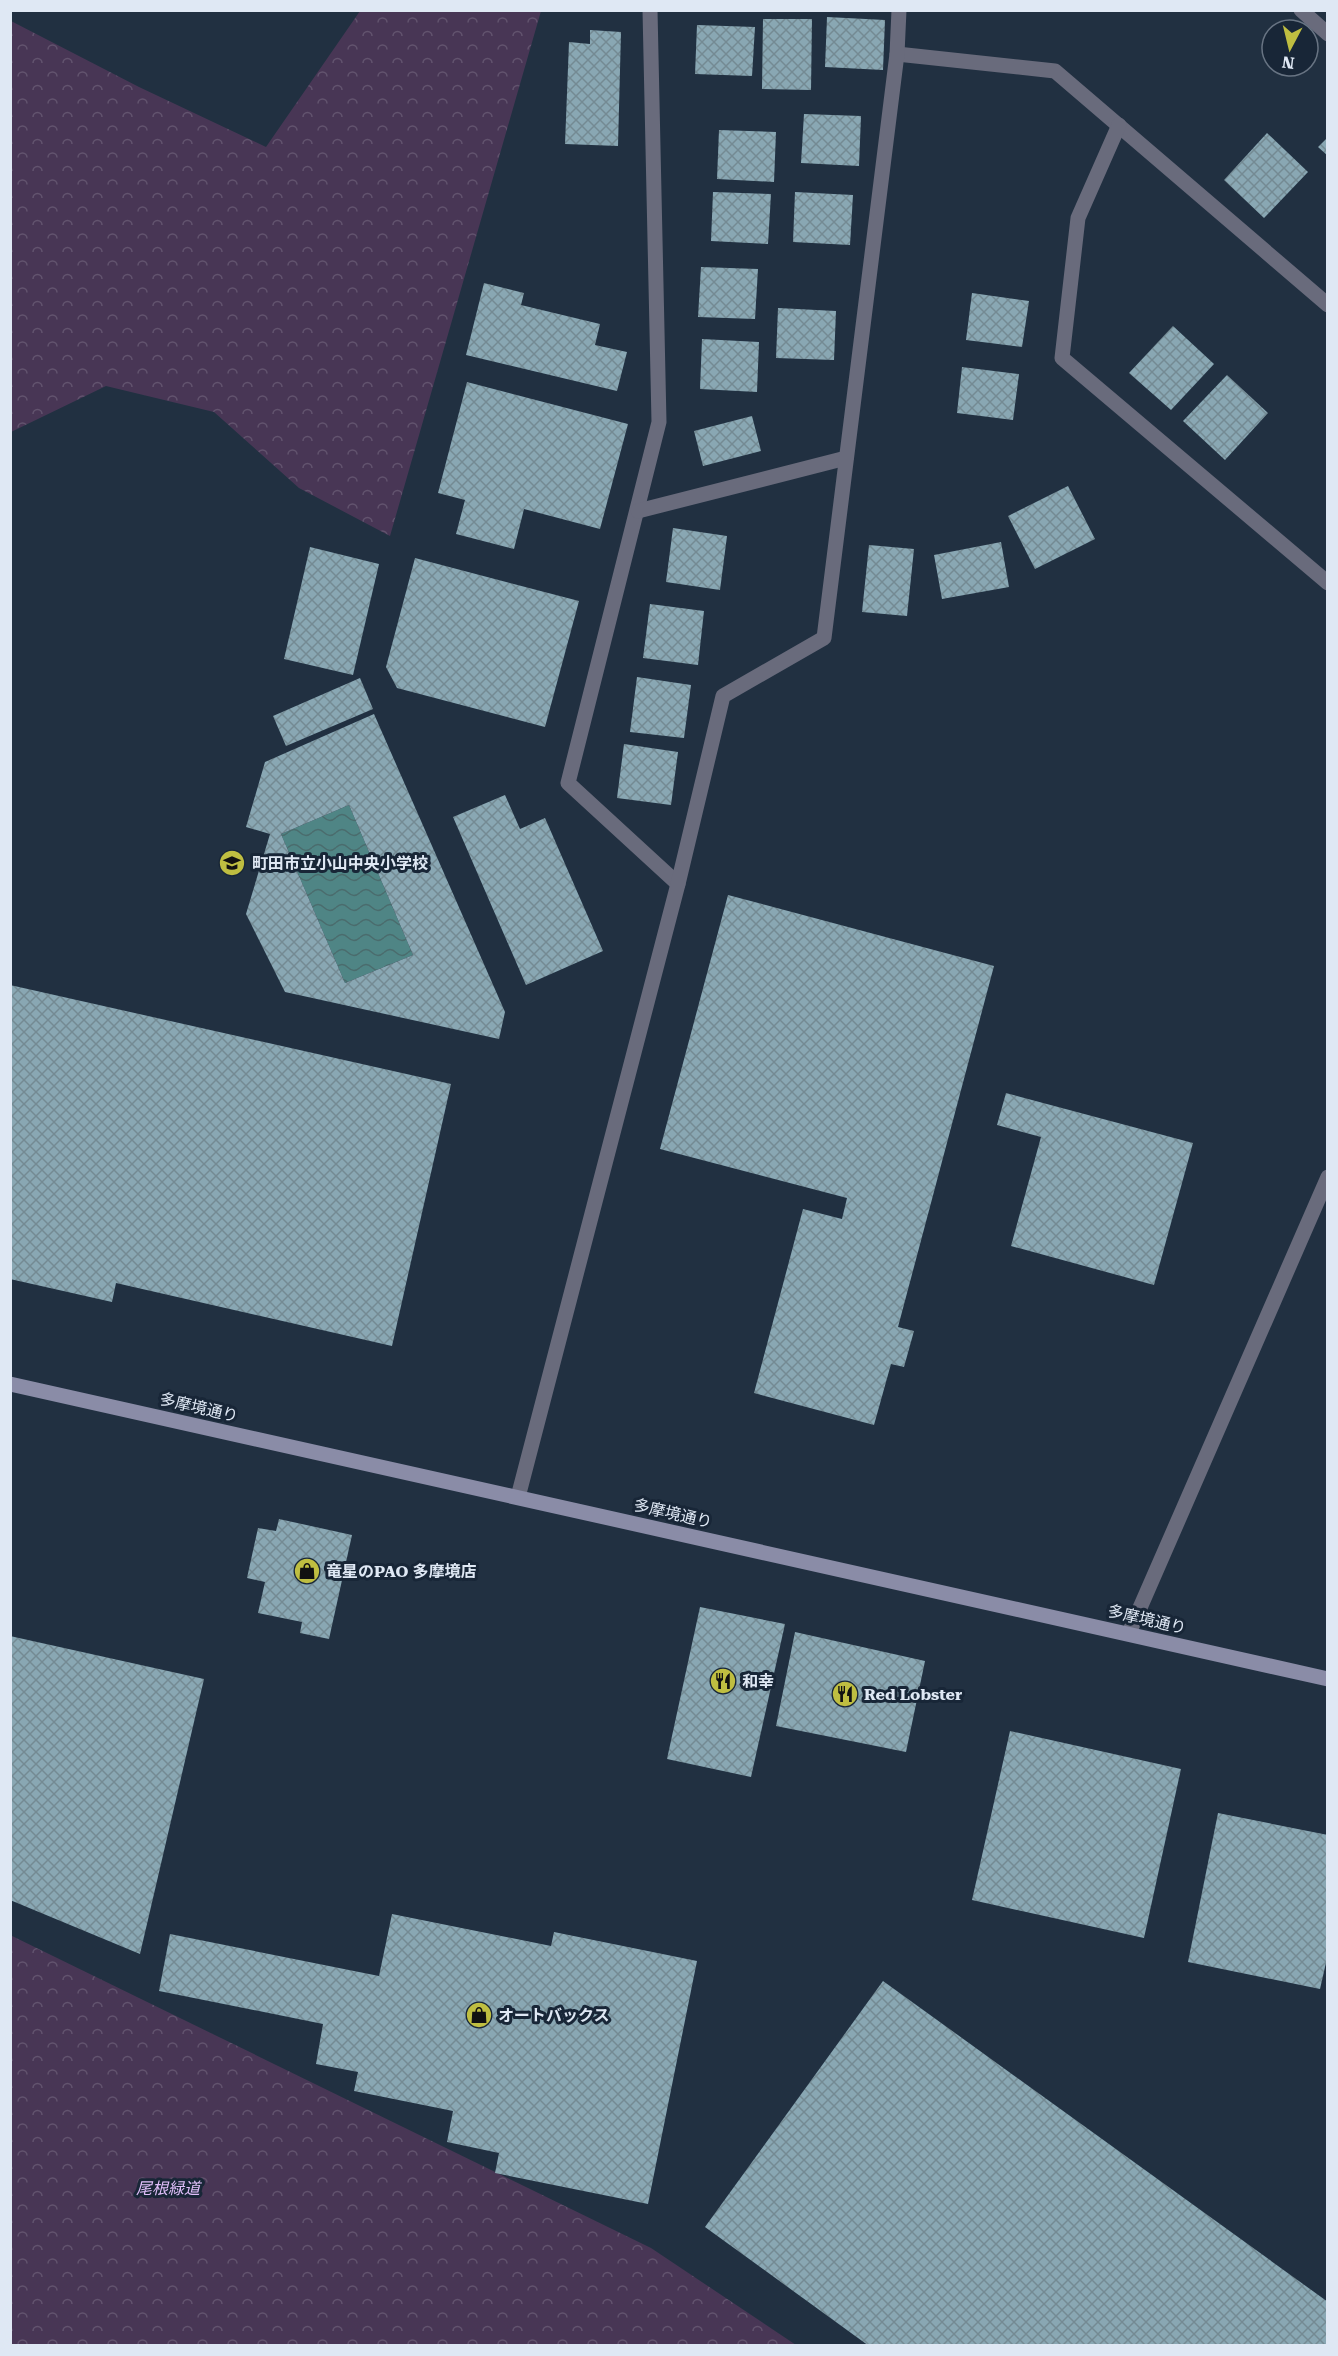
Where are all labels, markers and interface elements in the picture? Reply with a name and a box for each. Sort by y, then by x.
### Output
north arrow [1260,18,1320,78]
text: N [1281,52,1296,73]
school or university icon: 町田市立小山中央小学校 [217,848,247,878]
place label: 町田市立小山中央小学校 [252,854,428,873]
street label: 多摩境通り [158,1389,240,1426]
street label: 多摩境通り [632,1495,714,1532]
shop icon: 竜星のPAO 多摩境店 [292,1556,322,1586]
place label: 竜星のPAO 多摩境店 [326,1562,476,1581]
street label: 多摩境通り [1106,1601,1188,1638]
restaurant icon: 和幸 [708,1666,738,1696]
place label: 和幸 [742,1672,774,1691]
restaurant icon: Red Lobster [830,1679,860,1709]
place label: Red Lobster [864,1685,962,1704]
shop icon: オートバックス [464,2000,494,2030]
place label: オートバックス [498,2006,610,2025]
park label: 尾根緑道 [136,2179,203,2198]

